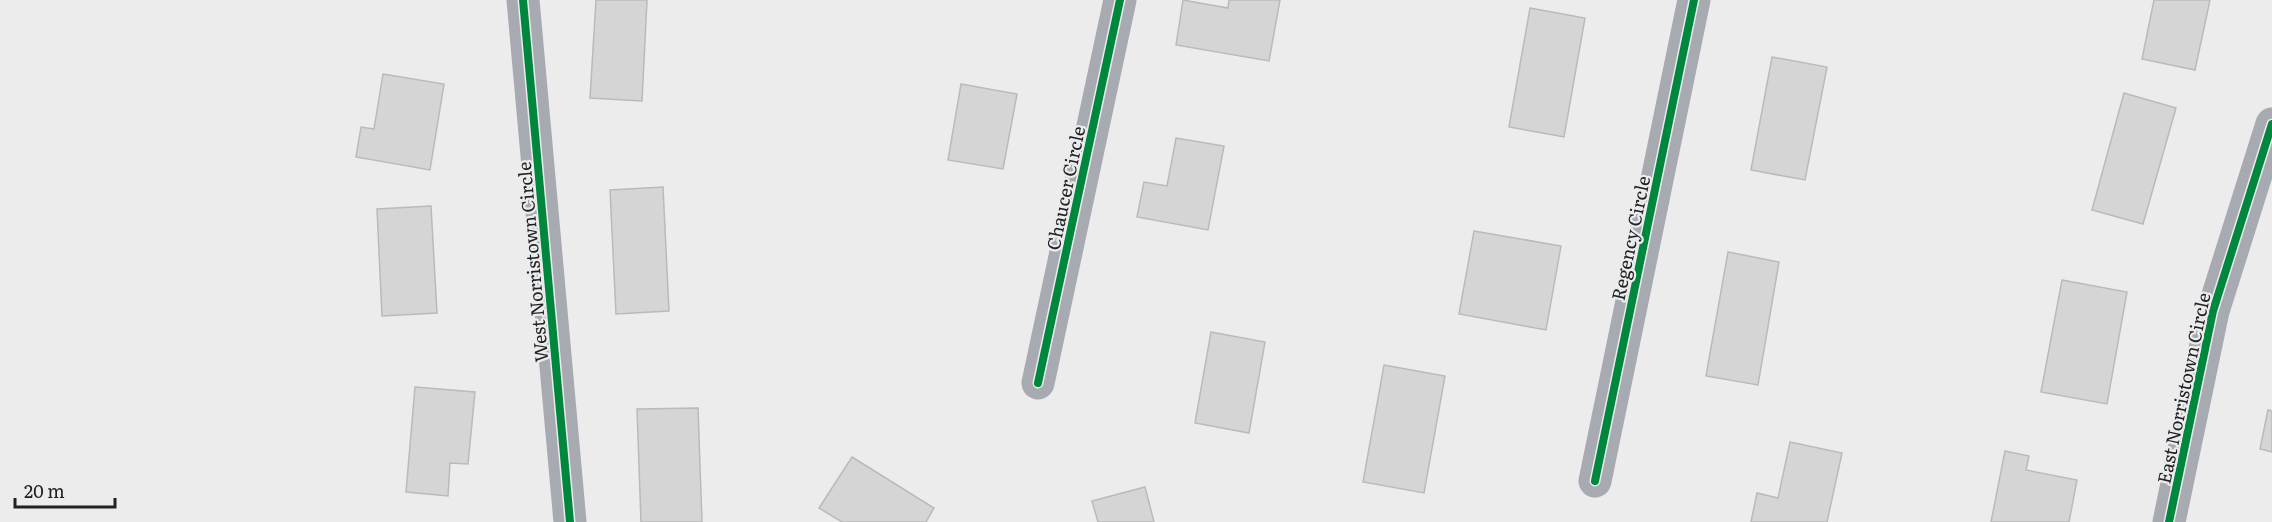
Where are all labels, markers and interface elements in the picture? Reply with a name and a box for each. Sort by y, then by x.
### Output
street label: Chaucer Circle [1039,124,1091,252]
street label: West Norristown Circle [510,161,554,363]
street label: Regency Circle [1604,173,1656,303]
street label: East Norristown Circle [2150,290,2216,486]
scale bar [15,471,116,509]
text: 20 m [24,477,65,504]

